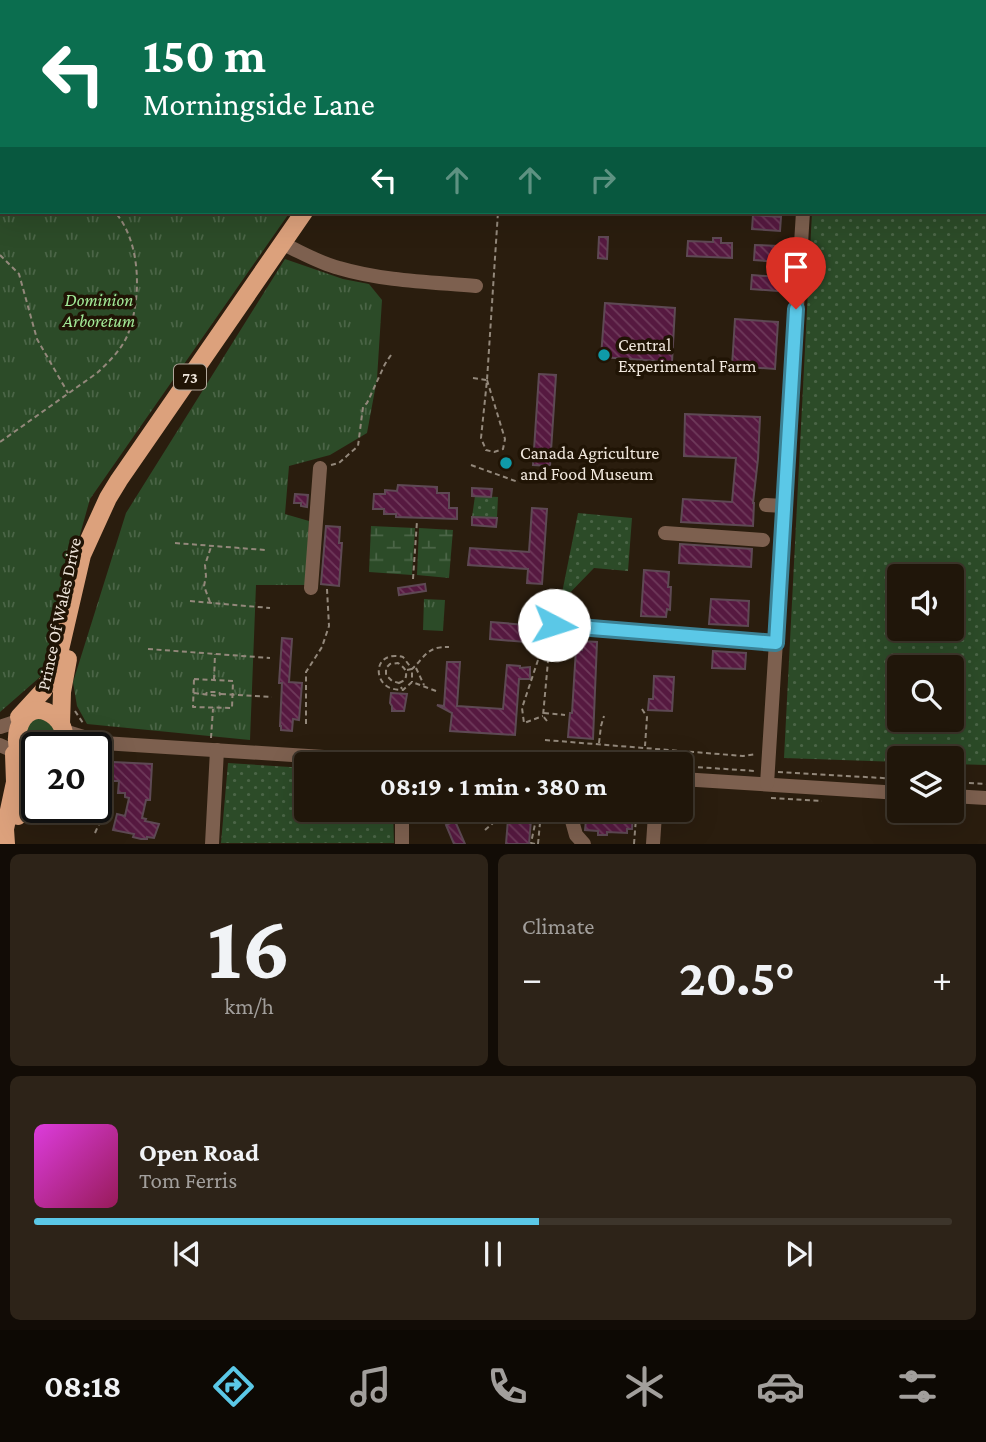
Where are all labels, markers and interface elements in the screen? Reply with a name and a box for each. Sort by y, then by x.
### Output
icon: left [28,28,119,119]
text: 150 m [143,28,266,83]
text: Morningside Lane [143,86,375,122]
icon: left [365,161,403,199]
icon: ahead [438,161,476,199]
icon: ahead [511,161,549,199]
icon: right [584,161,622,199]
pin [766,237,826,309]
icon: arrive [777,248,815,286]
park label: Dominion Arboretum [62,290,135,331]
place label: Central Experimental Farm [618,335,757,376]
marker: Central Experimental Farm [596,347,612,363]
road number: 73 [174,364,206,390]
place label: Canada Agriculture and Food Museum [520,443,659,484]
marker: Canada Agriculture and Food Museum [498,455,514,471]
street label: Prince Of Wales Drive [33,536,85,692]
map controls [887,564,964,823]
button: sound [887,564,964,641]
position arrow [517,588,591,662]
button: search [887,655,964,732]
speed limit sign: 20 [21,732,112,823]
button: layers [887,746,964,823]
text: 08:19 · 1 min · 380 m [380,772,607,801]
text: 16 [207,896,291,998]
text: Climate [522,913,594,939]
text: 20.5° [679,948,795,1006]
text: − [522,957,542,999]
text: + [932,957,952,999]
text: km/h [224,993,274,1019]
text: Open Road [139,1138,259,1167]
text: Tom Ferris [139,1167,237,1193]
icon: previous [168,1235,206,1273]
icon: pause [474,1235,512,1273]
icon: next [780,1235,818,1273]
icon: directions [209,1362,258,1411]
icon: music [346,1362,395,1411]
icon: phone [483,1362,532,1411]
icon: climate [620,1362,669,1411]
icon: car [756,1362,805,1411]
icon: filters [893,1362,942,1411]
text: 08:18 [44,1368,121,1404]

